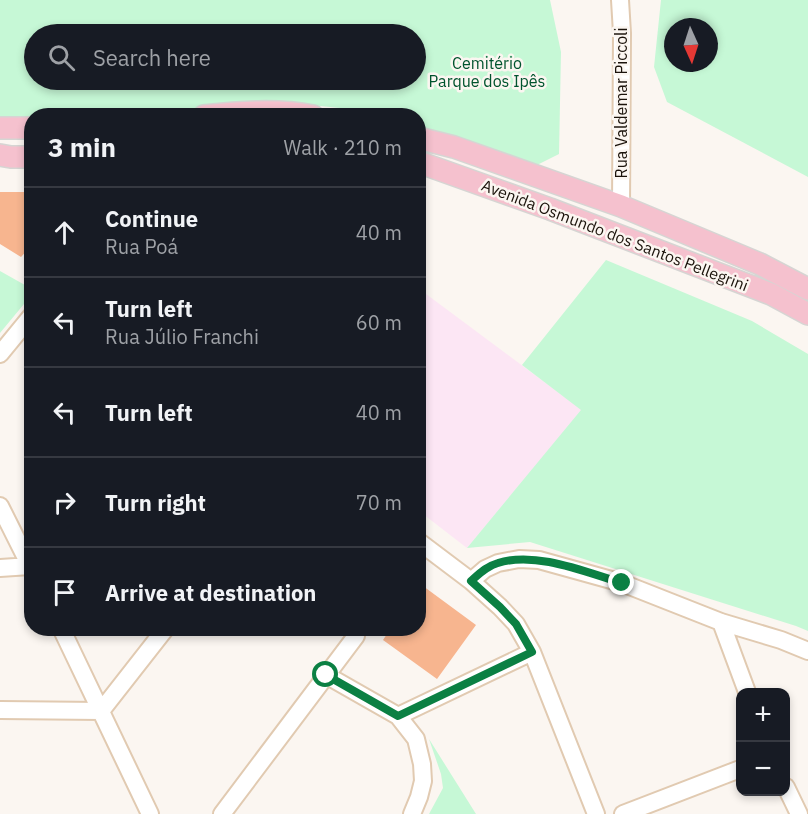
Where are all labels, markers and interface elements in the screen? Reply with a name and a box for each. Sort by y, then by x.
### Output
north arrow [664,18,718,72]
search box [24,24,426,90]
street label: Rua Valdemar Piccoli [611,28,631,178]
icon: search [45,41,78,74]
text: Search here [93,43,211,72]
park label: Cemitério Parque dos Ipês [429,53,545,91]
text: 3 min [48,130,116,164]
text: Walk · 210 m [284,134,402,161]
street label: Avenida Osmundo dos Santos Pellegrini [479,175,751,295]
text: Continue [105,204,198,233]
icon: ahead [48,216,81,249]
text: 40 m [356,219,402,246]
text: Rua Poá [105,233,178,260]
text: Turn left [105,294,193,323]
icon: left [48,306,81,339]
text: 60 m [356,309,402,336]
text: Rua Júlio Franchi [105,323,259,350]
icon: left [48,396,81,429]
text: Turn left [105,398,193,427]
text: 40 m [356,399,402,426]
icon: right [48,486,81,519]
text: Turn right [105,488,206,517]
text: 70 m [356,489,402,516]
route end [608,569,634,595]
icon: arrive [48,576,81,609]
text: Arrive at destination [105,578,316,607]
route start [312,661,338,687]
map controls [736,688,790,796]
button: + [736,688,790,742]
button: − [736,742,790,796]

